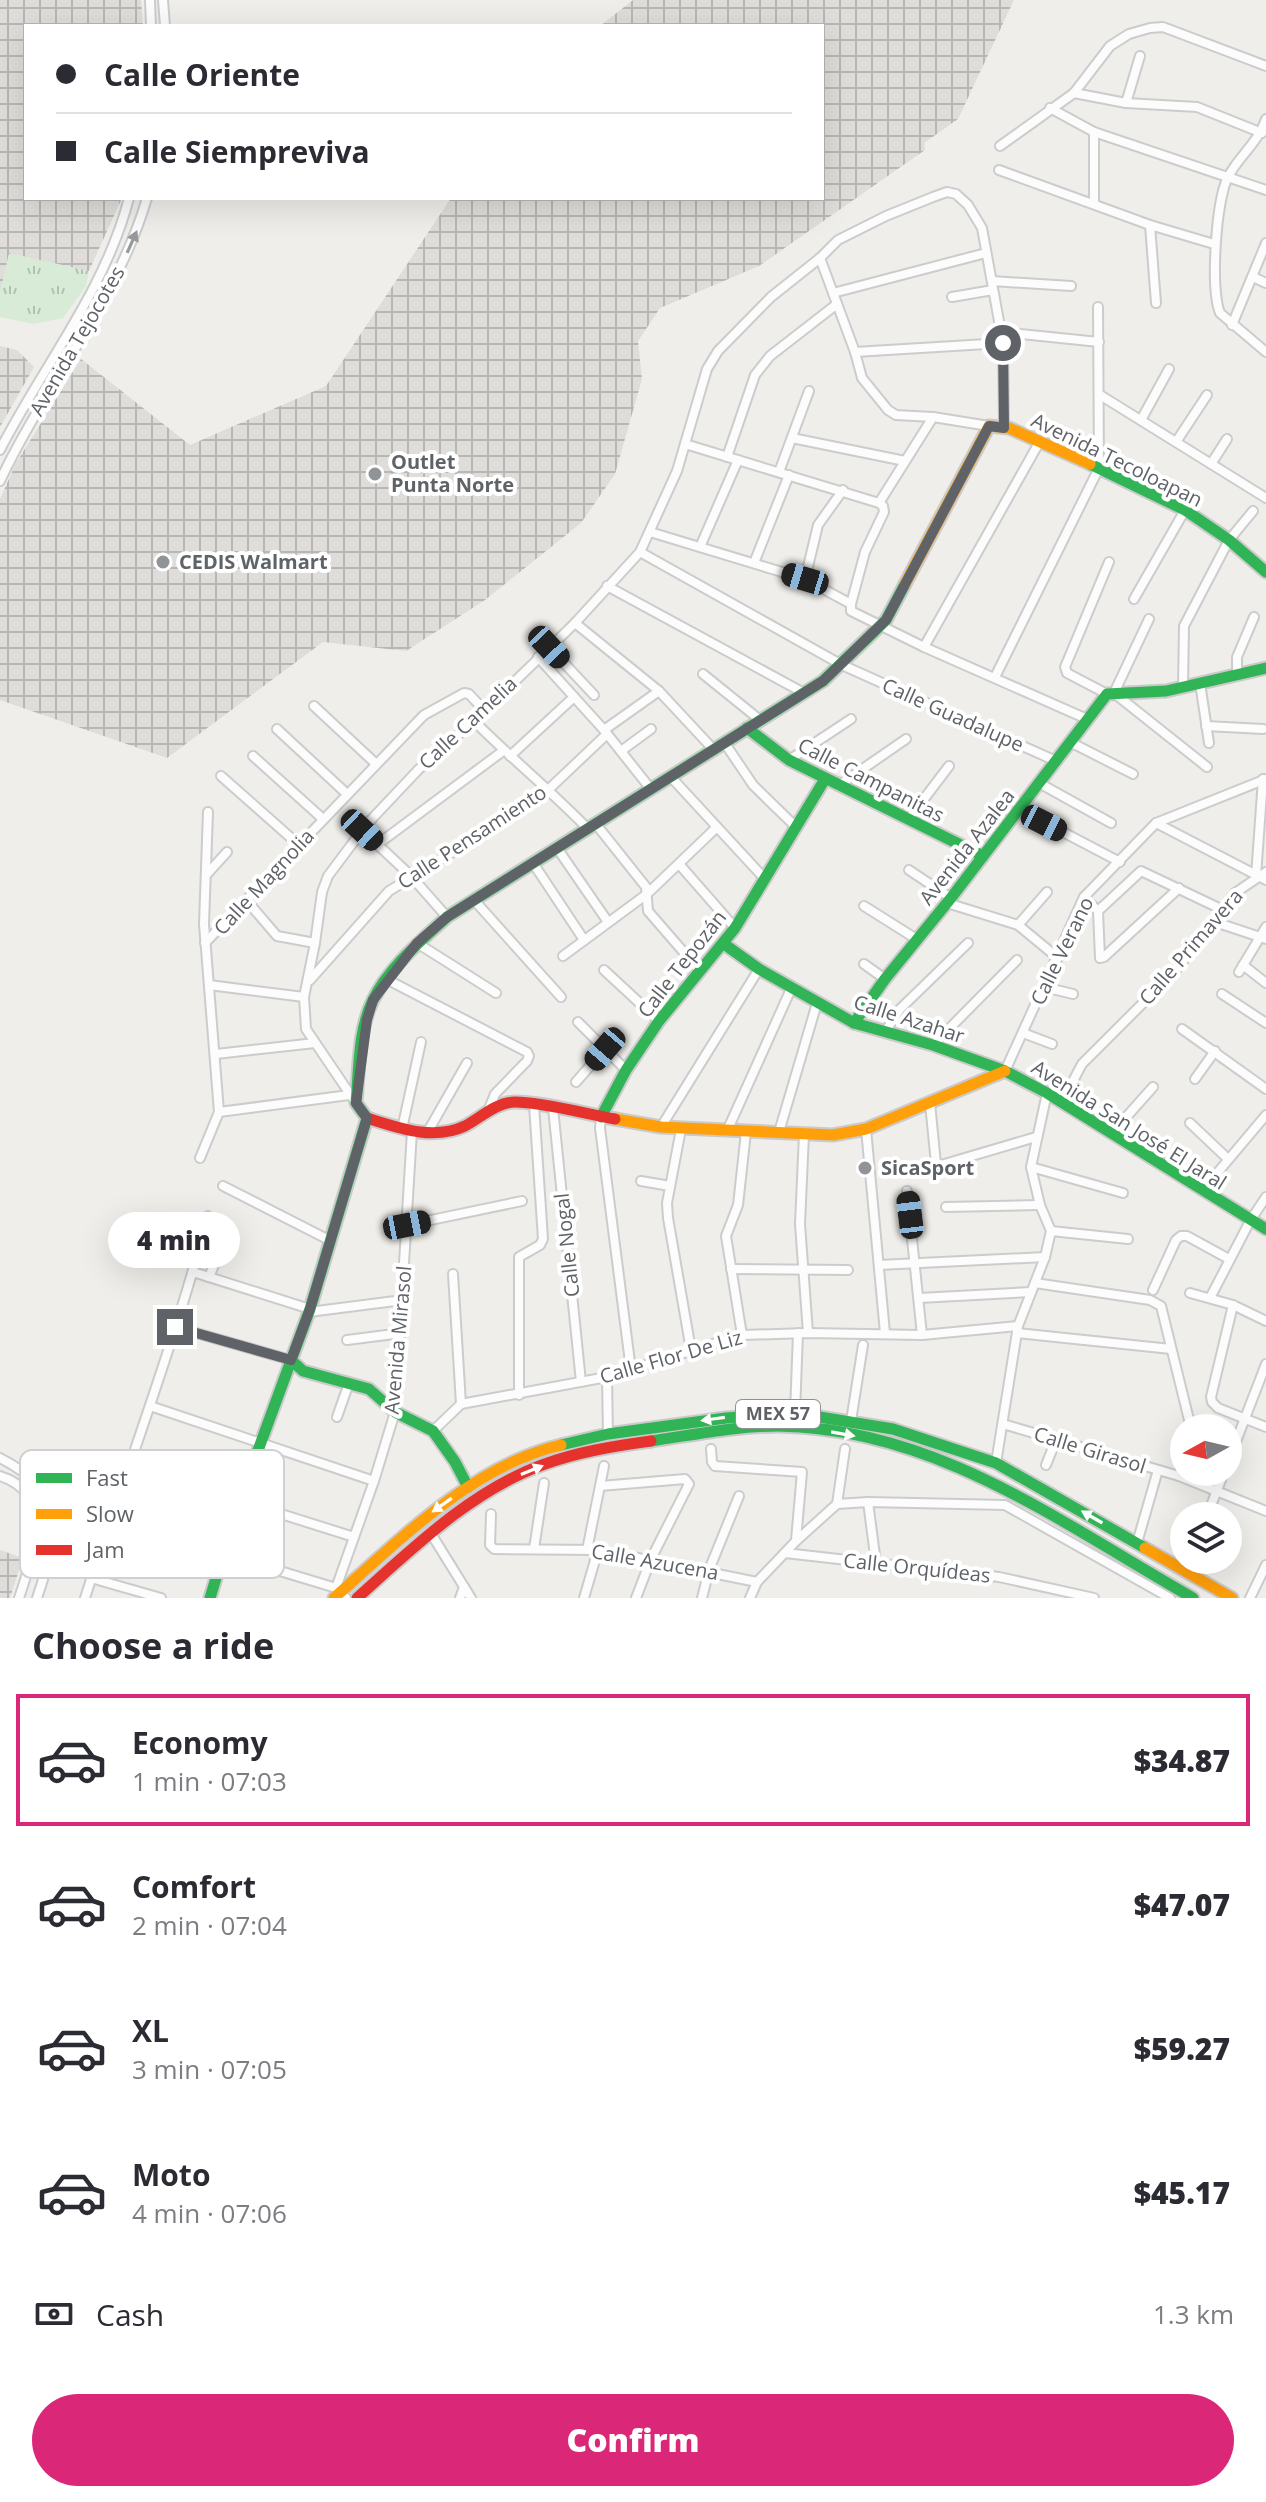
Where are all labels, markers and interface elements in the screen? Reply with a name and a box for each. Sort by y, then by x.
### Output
text: Calle Oriente [104,54,300,95]
text: Calle Siempreviva [104,131,370,172]
one-way arrow [125,230,139,253]
street label: Avenida Tejocotes [23,261,130,420]
route start [985,325,1021,361]
street label: Avenida Tecoloapan [1027,406,1207,513]
place label: Outlet Punta Norte [391,448,514,498]
marker: Outlet Punta Norte [366,465,384,483]
place label: CEDIS Walmart [179,548,328,575]
marker: CEDIS Walmart [154,553,172,571]
car [779,561,831,597]
car [524,621,574,673]
street label: Calle Camelia [413,670,523,775]
street label: Calle Guadalupe [878,671,1028,758]
street label: Calle Campanitas [793,731,949,828]
street label: Calle Pensamiento [392,778,551,895]
street label: Avenida Azalea [913,783,1020,910]
car [1017,801,1071,845]
car [336,805,388,855]
street label: Calle Magnolia [207,823,320,940]
street label: Calle Primavera [1133,883,1249,1010]
street label: Calle Verano [1024,892,1099,1009]
street label: Calle Tepozán [631,904,732,1023]
street label: Calle Azahar [850,988,968,1049]
car [580,1023,630,1075]
street label: Avenida San José El Jaral [1027,1054,1232,1196]
place label: SicaSport [881,1154,975,1181]
marker: SicaSport [856,1159,874,1177]
car [895,1190,925,1240]
street label: Calle Nogal [548,1192,585,1298]
car [381,1209,433,1241]
callout: 4 min [109,1211,241,1267]
text: 4 min [137,1222,211,1258]
street label: Avenida Mirasol [378,1265,417,1415]
route end [157,1309,193,1345]
street label: Calle Flor De Liz [597,1323,745,1390]
road number: MEX 57 [736,1400,820,1428]
one-way arrow [700,1413,725,1426]
north arrow [1170,1414,1242,1486]
map controls [1170,1414,1242,1574]
street label: Calle Girasol [1031,1420,1149,1479]
one-way arrow [830,1428,855,1441]
legend [20,1450,284,1578]
text: Fast [86,1462,128,1492]
one-way arrow [520,1463,544,1476]
one-way arrow [432,1497,453,1512]
text: Slow [86,1498,134,1528]
button: layers [1170,1502,1242,1574]
one-way arrow [1080,1511,1103,1524]
text: Jam [84,1534,125,1564]
street label: Calle Azucena [589,1537,721,1586]
street label: Calle Orquídeas [842,1546,992,1589]
text: Choose a ride [32,1621,274,1670]
text: Economy [132,1722,268,1763]
icon: car [36,1724,108,1796]
text: $34.87 [1134,1740,1230,1781]
text: 1 min · 07:03 [132,1763,287,1799]
text: Comfort [132,1866,256,1907]
icon: car [36,1868,108,1940]
text: $47.07 [1134,1884,1230,1925]
text: 2 min · 07:04 [132,1907,287,1943]
text: XL [132,2010,169,2051]
icon: car [36,2012,108,2084]
text: $59.27 [1134,2028,1230,2069]
text: 3 min · 07:05 [132,2051,287,2087]
text: Moto [132,2154,210,2195]
icon: car [36,2156,108,2228]
text: $45.17 [1134,2172,1230,2213]
text: 4 min · 07:06 [132,2195,287,2231]
icon: cash [32,2292,76,2336]
text: Cash [96,2294,164,2335]
text: 1.3 km [1153,2296,1234,2332]
button: Confirm [32,2394,1234,2486]

